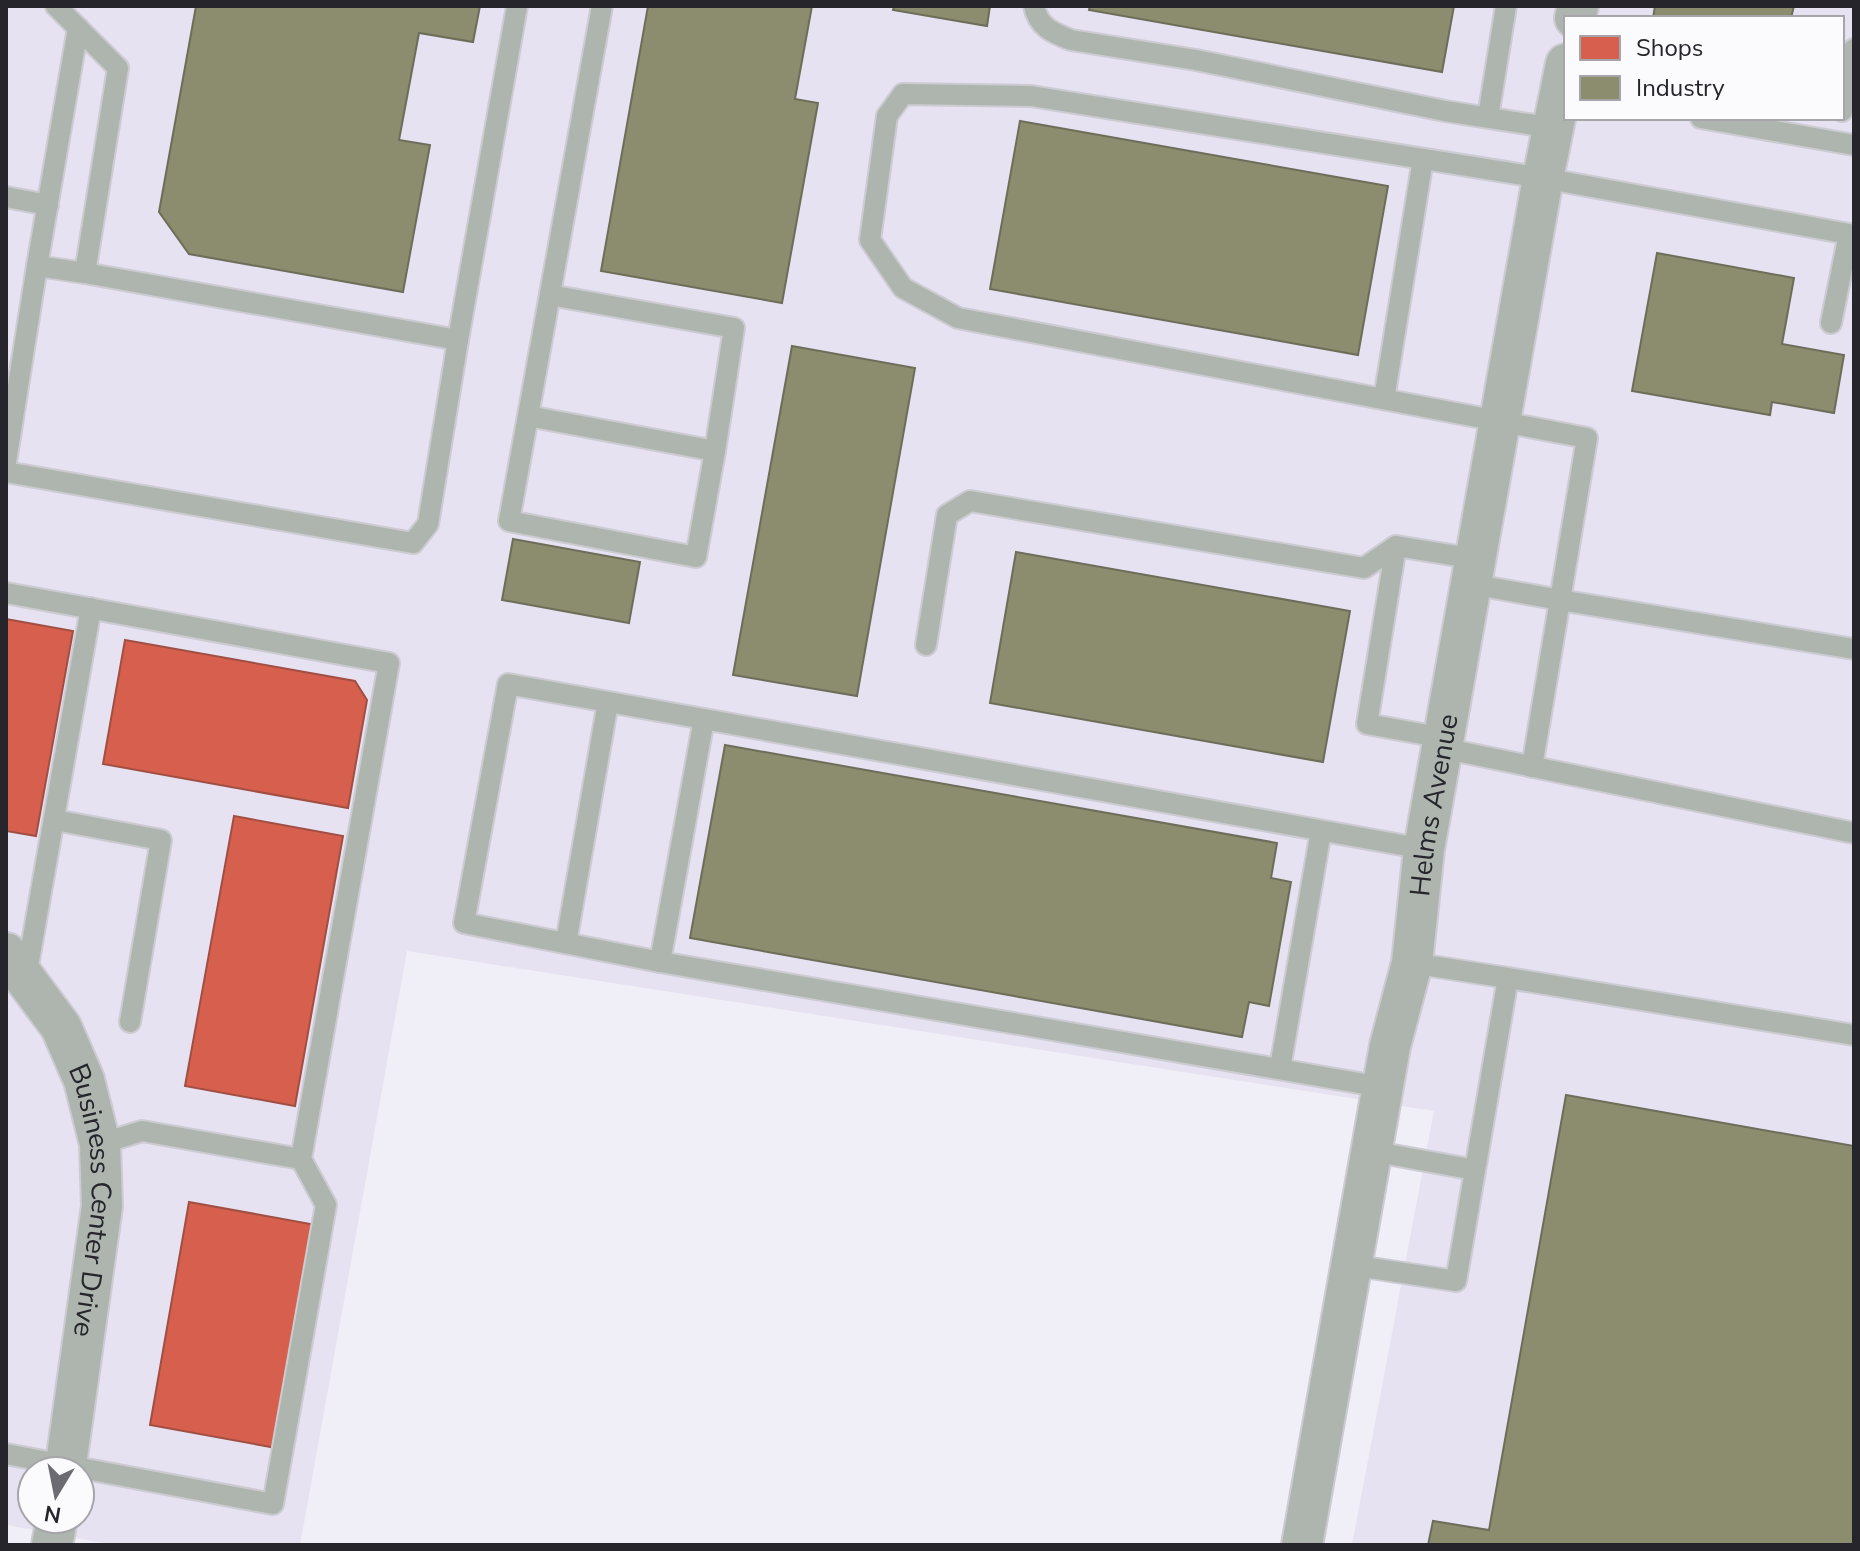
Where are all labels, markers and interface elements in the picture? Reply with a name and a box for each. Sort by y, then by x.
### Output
legend [1564,16,1844,120]
text: Shops [1636,32,1703,64]
text: Industry [1636,72,1725,104]
street label: Helms Avenue [1401,711,1468,898]
street label: Business Center Drive [59,1058,121,1339]
north arrow [16,1455,96,1535]
text: N [42,1498,63,1530]

